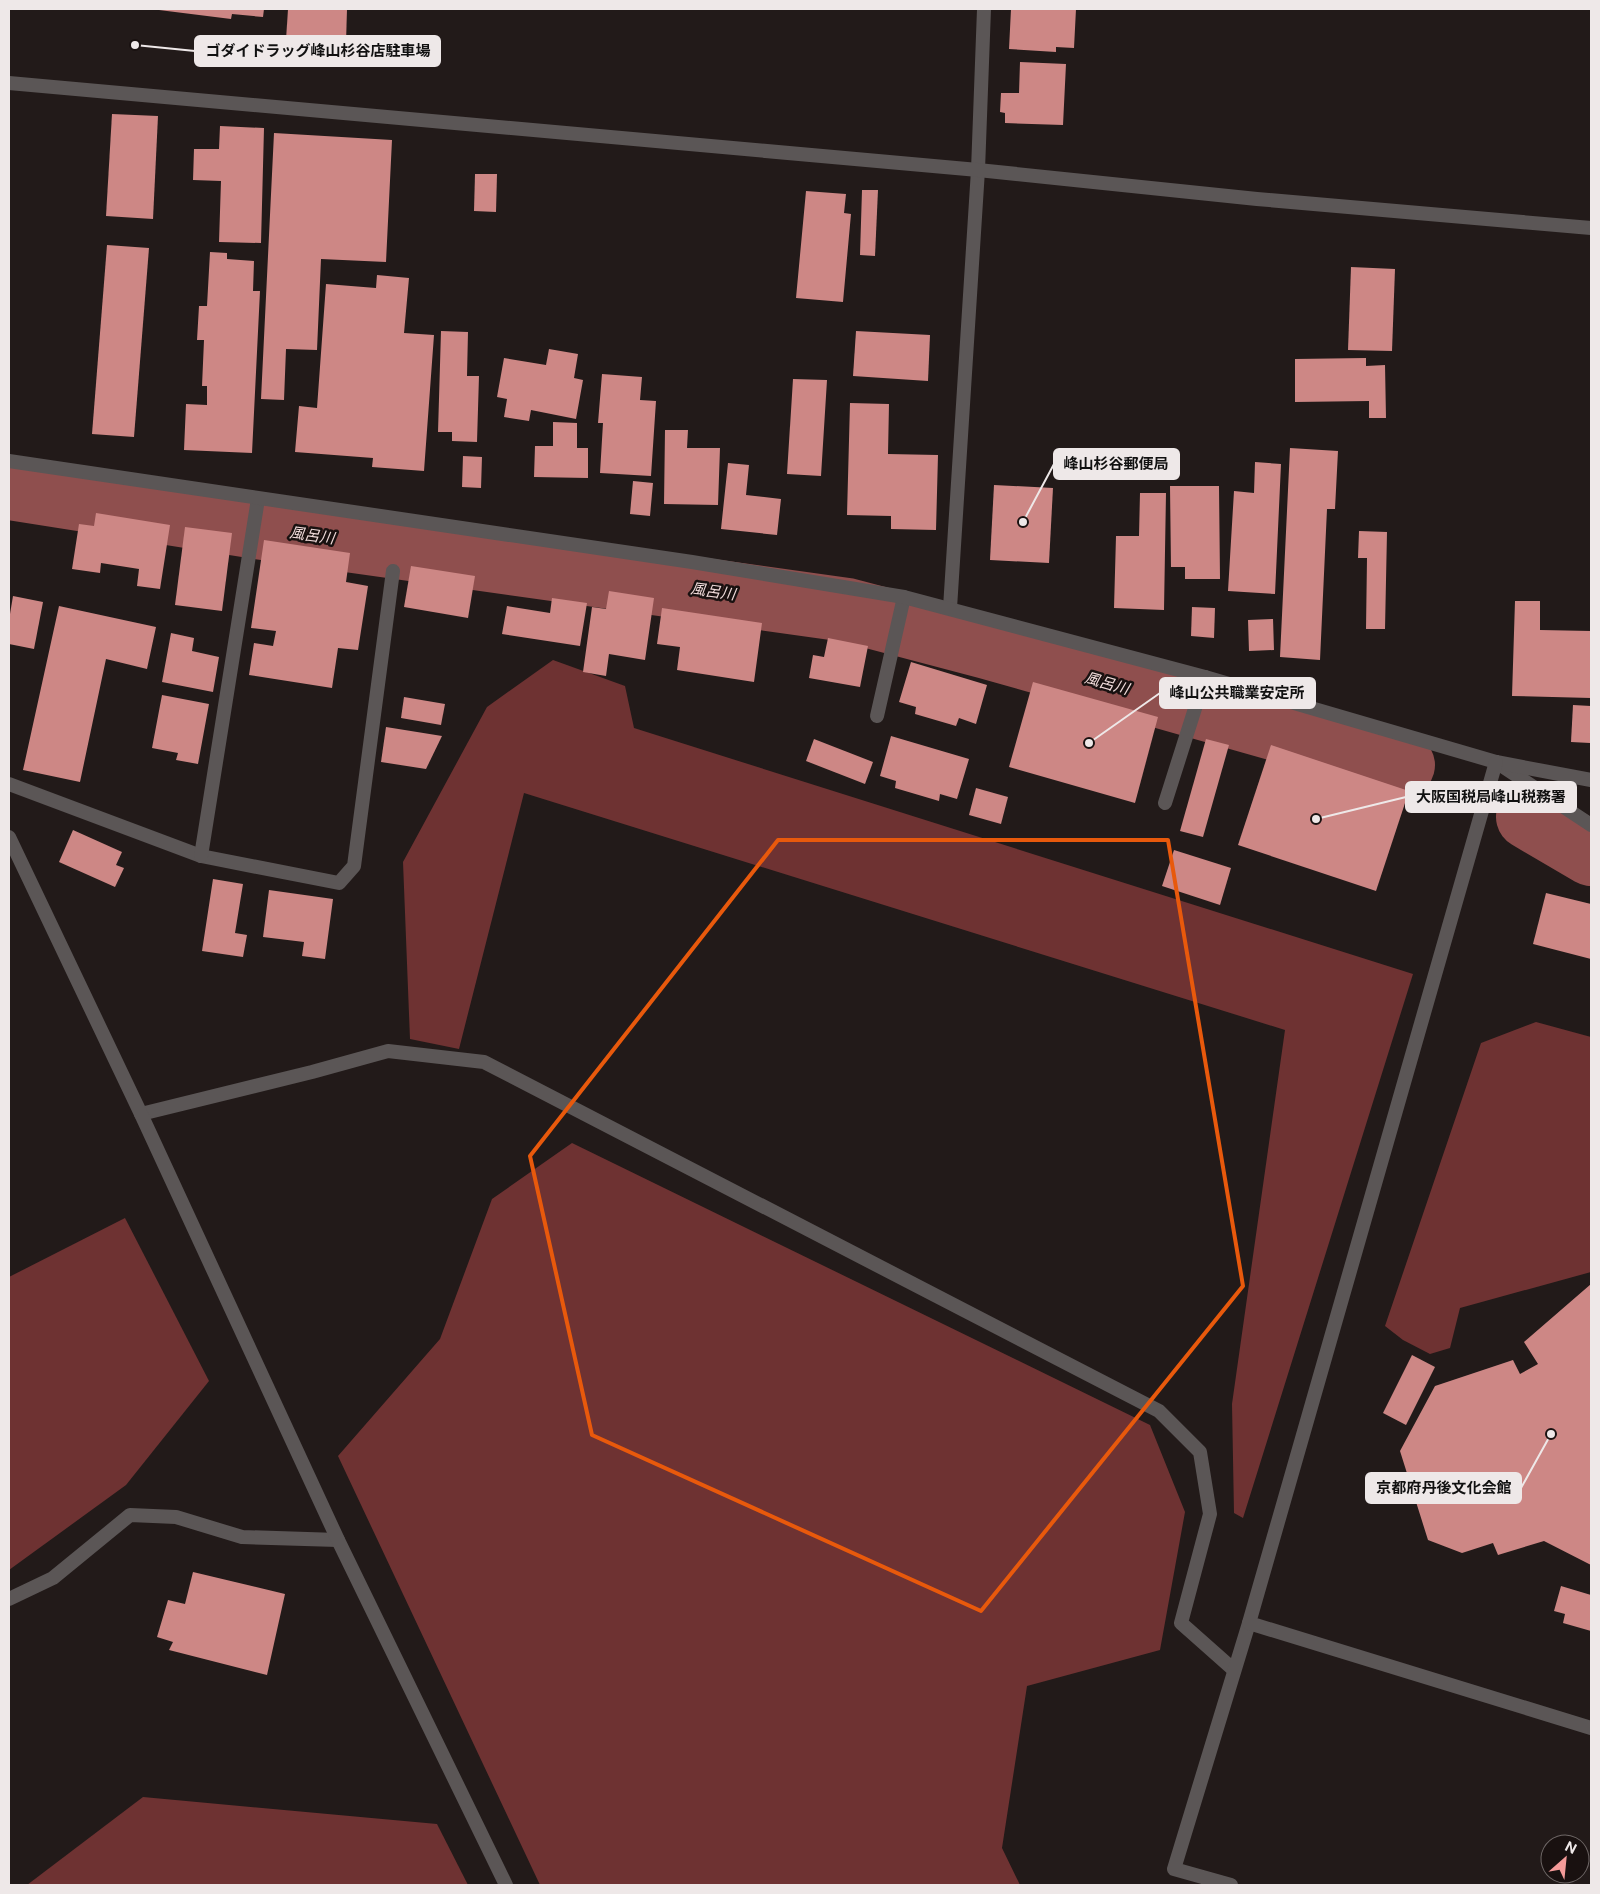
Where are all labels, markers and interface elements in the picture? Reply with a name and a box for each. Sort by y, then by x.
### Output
callout: ゴダイドラッグ峰山杉谷店駐車場 [195,36,440,66]
text: ゴダイドラッグ峰山杉谷店駐車場 [205,42,431,59]
callout: 峰山杉谷郵便局 [1054,449,1179,479]
text: 峰山杉谷郵便局 [1063,455,1169,472]
water label: 風呂川 [289,523,337,547]
water label: 風呂川 [690,579,738,603]
water label: 風呂川 [1083,669,1133,698]
callout: 峰山公共職業安定所 [1160,678,1315,708]
text: 峰山公共職業安定所 [1169,684,1305,701]
callout: 大阪国税局峰山税務署 [1406,782,1576,812]
text: 大阪国税局峰山税務署 [1416,788,1566,805]
callout: 京都府丹後文化会館 [1366,1473,1521,1503]
text: 京都府丹後文化会館 [1376,1479,1512,1496]
north arrow [1540,1834,1590,1884]
text: N [1562,1838,1579,1857]

